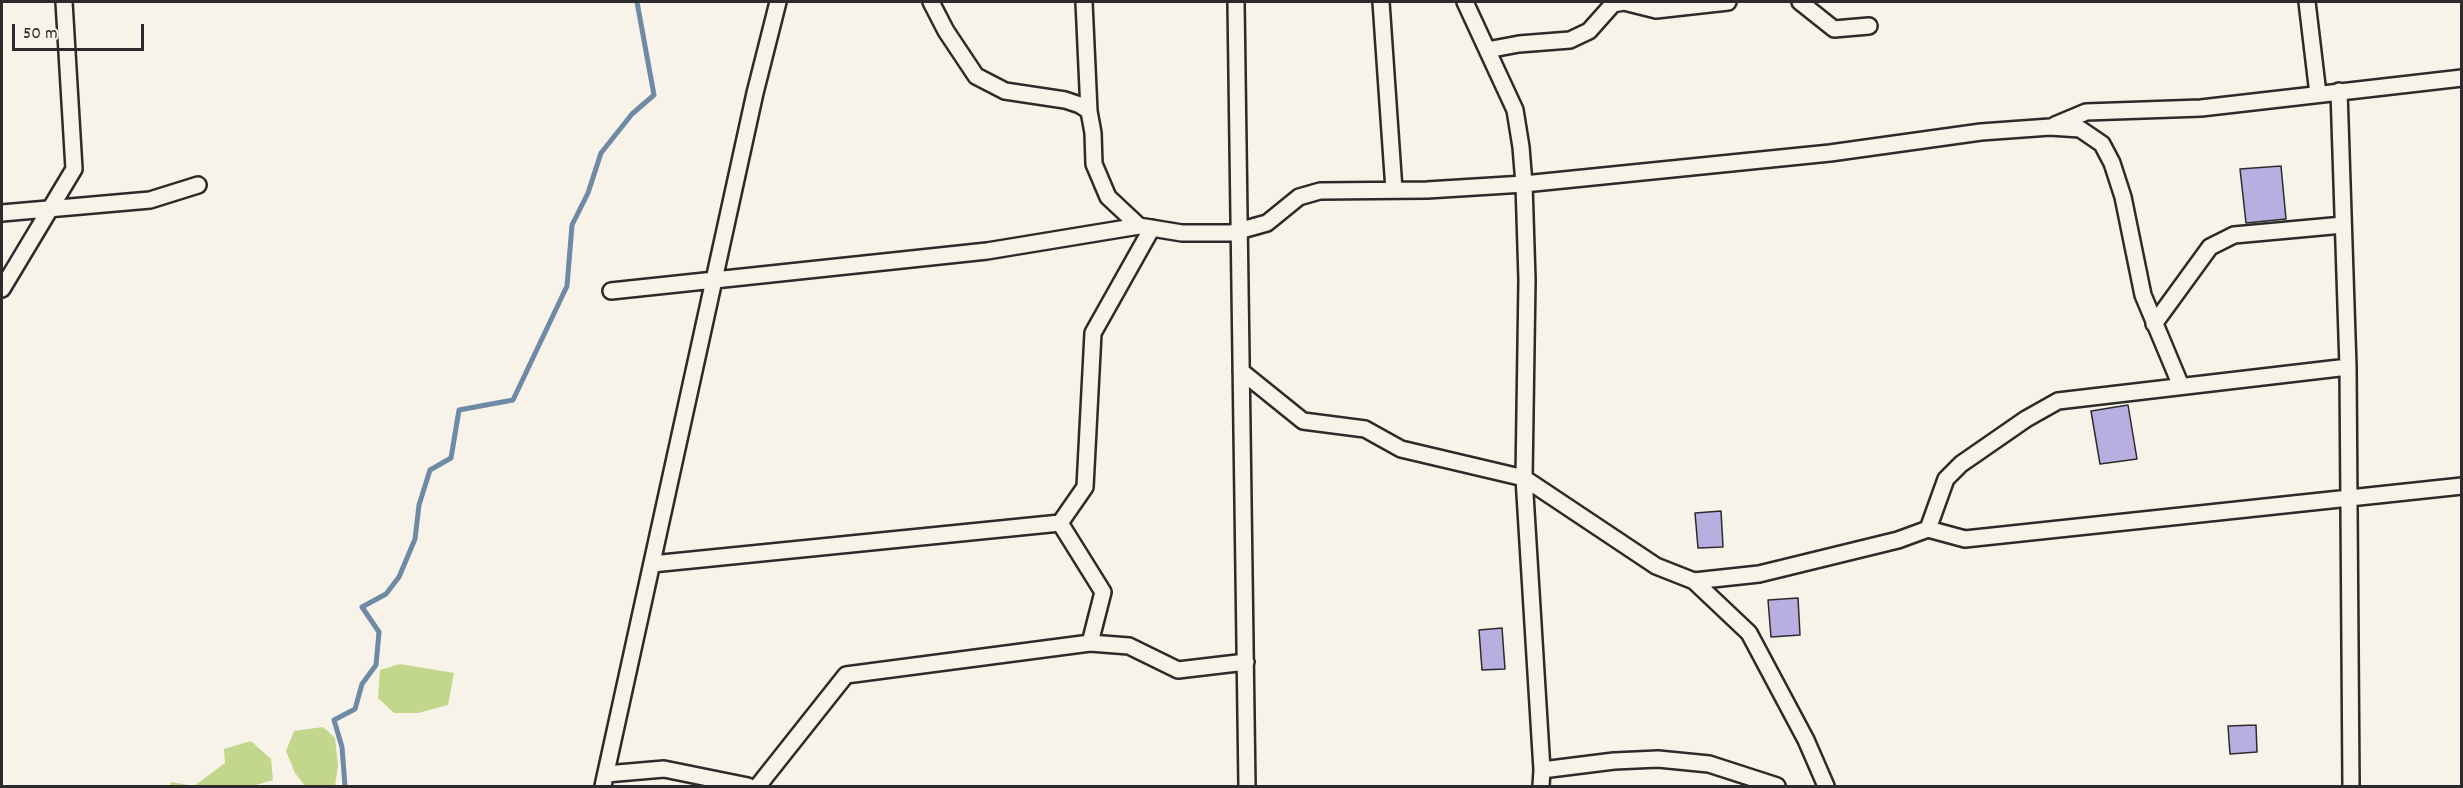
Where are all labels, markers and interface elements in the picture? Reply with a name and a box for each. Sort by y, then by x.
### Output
scale bar [15,12,147,50]
text: 50 m [23,22,58,47]

